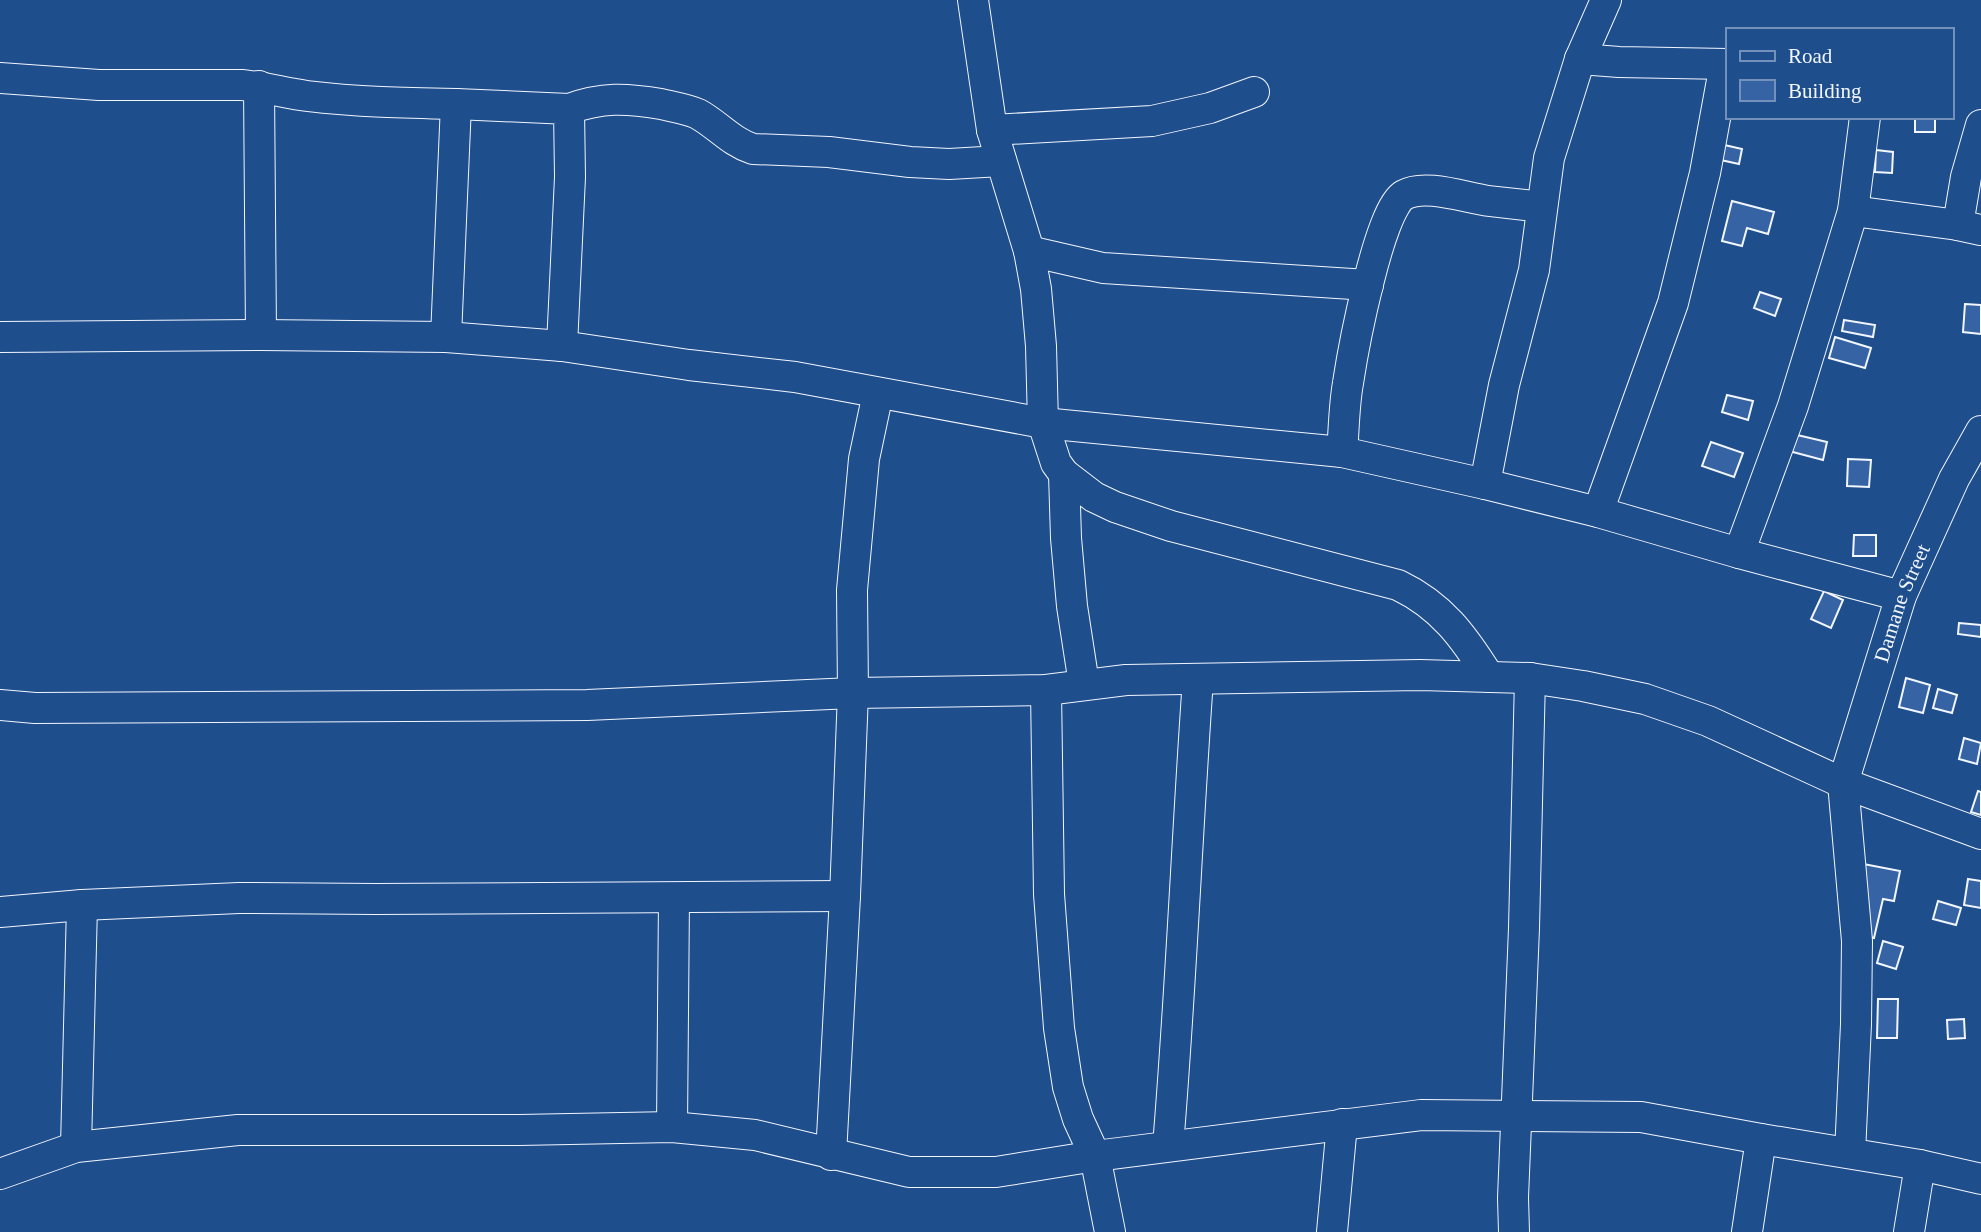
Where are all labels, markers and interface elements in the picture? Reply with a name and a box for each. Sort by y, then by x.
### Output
legend [1726,28,1953,119]
text: Road [1788,44,1833,68]
text: Building [1788,79,1862,103]
street label: Damane Street [1869,540,1935,665]

